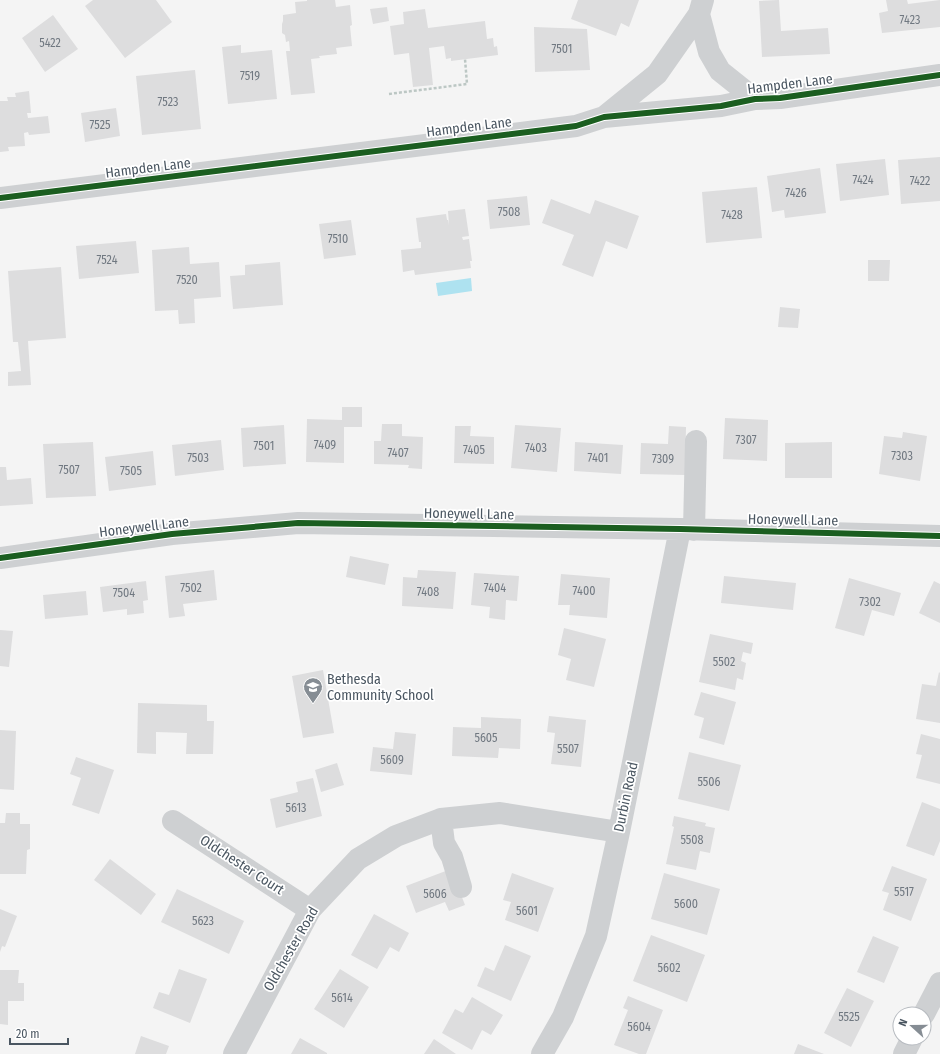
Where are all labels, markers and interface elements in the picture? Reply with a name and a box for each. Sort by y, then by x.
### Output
house number: 7423 [900,13,920,27]
house number: 5422 [39,36,61,50]
house number: 7501 [552,42,572,56]
house number: 7519 [240,69,260,83]
street label: Hampden Lane [746,70,834,98]
house number: 7523 [158,95,178,109]
street label: Hampden Lane [425,113,513,141]
house number: 7525 [90,118,111,132]
street label: Hampden Lane [104,154,192,182]
house number: 7424 [853,173,874,187]
house number: 7422 [910,174,930,188]
house number: 7426 [785,186,807,200]
house number: 7508 [498,205,520,219]
house number: 7428 [721,208,743,222]
house number: 7510 [328,232,348,246]
house number: 7524 [97,253,118,267]
house number: 7520 [176,273,198,287]
house number: 7307 [735,433,757,447]
house number: 7409 [314,438,336,452]
house number: 7501 [254,439,274,453]
house number: 7403 [525,441,547,455]
house number: 7405 [463,443,486,457]
house number: 7407 [387,446,409,460]
house number: 7303 [891,449,913,463]
house number: 7503 [187,451,209,465]
house number: 7401 [588,451,608,465]
house number: 7309 [652,452,674,466]
house number: 7507 [58,463,80,477]
house number: 7505 [120,464,142,478]
street label: Honeywell Lane [424,505,514,523]
street label: Honeywell Lane [748,511,838,529]
street label: Honeywell Lane [98,513,190,541]
house number: 7502 [180,581,202,595]
house number: 7404 [484,581,506,595]
house number: 7400 [573,584,595,598]
house number: 7408 [417,585,439,599]
house number: 7504 [113,586,135,600]
house number: 7302 [859,595,881,609]
house number: 5502 [713,655,735,669]
place label: Bethesda Community School [327,671,434,704]
school or university icon: Bethesda Community School [302,676,324,704]
house number: 5605 [474,731,498,745]
house number: 5507 [557,742,579,756]
house number: 5609 [380,753,404,767]
street label: Durbin Road [610,761,642,833]
house number: 5506 [697,775,721,789]
house number: 5613 [285,801,307,815]
street label: Oldchester Court [197,832,287,899]
house number: 5508 [680,833,704,847]
house number: 5517 [894,885,914,899]
house number: 5606 [423,887,447,901]
house number: 5600 [674,897,698,911]
street label: Oldchester Road [260,904,322,994]
house number: 5601 [516,904,538,918]
house number: 5623 [192,914,214,928]
house number: 5602 [658,961,680,975]
house number: 5614 [331,991,353,1005]
north arrow [892,1006,932,1046]
house number: 5525 [838,1010,860,1024]
text: N [896,1017,910,1028]
scale bar [10,1020,68,1046]
house number: 5604 [627,1020,651,1034]
text: 20 m [16,1027,40,1041]

